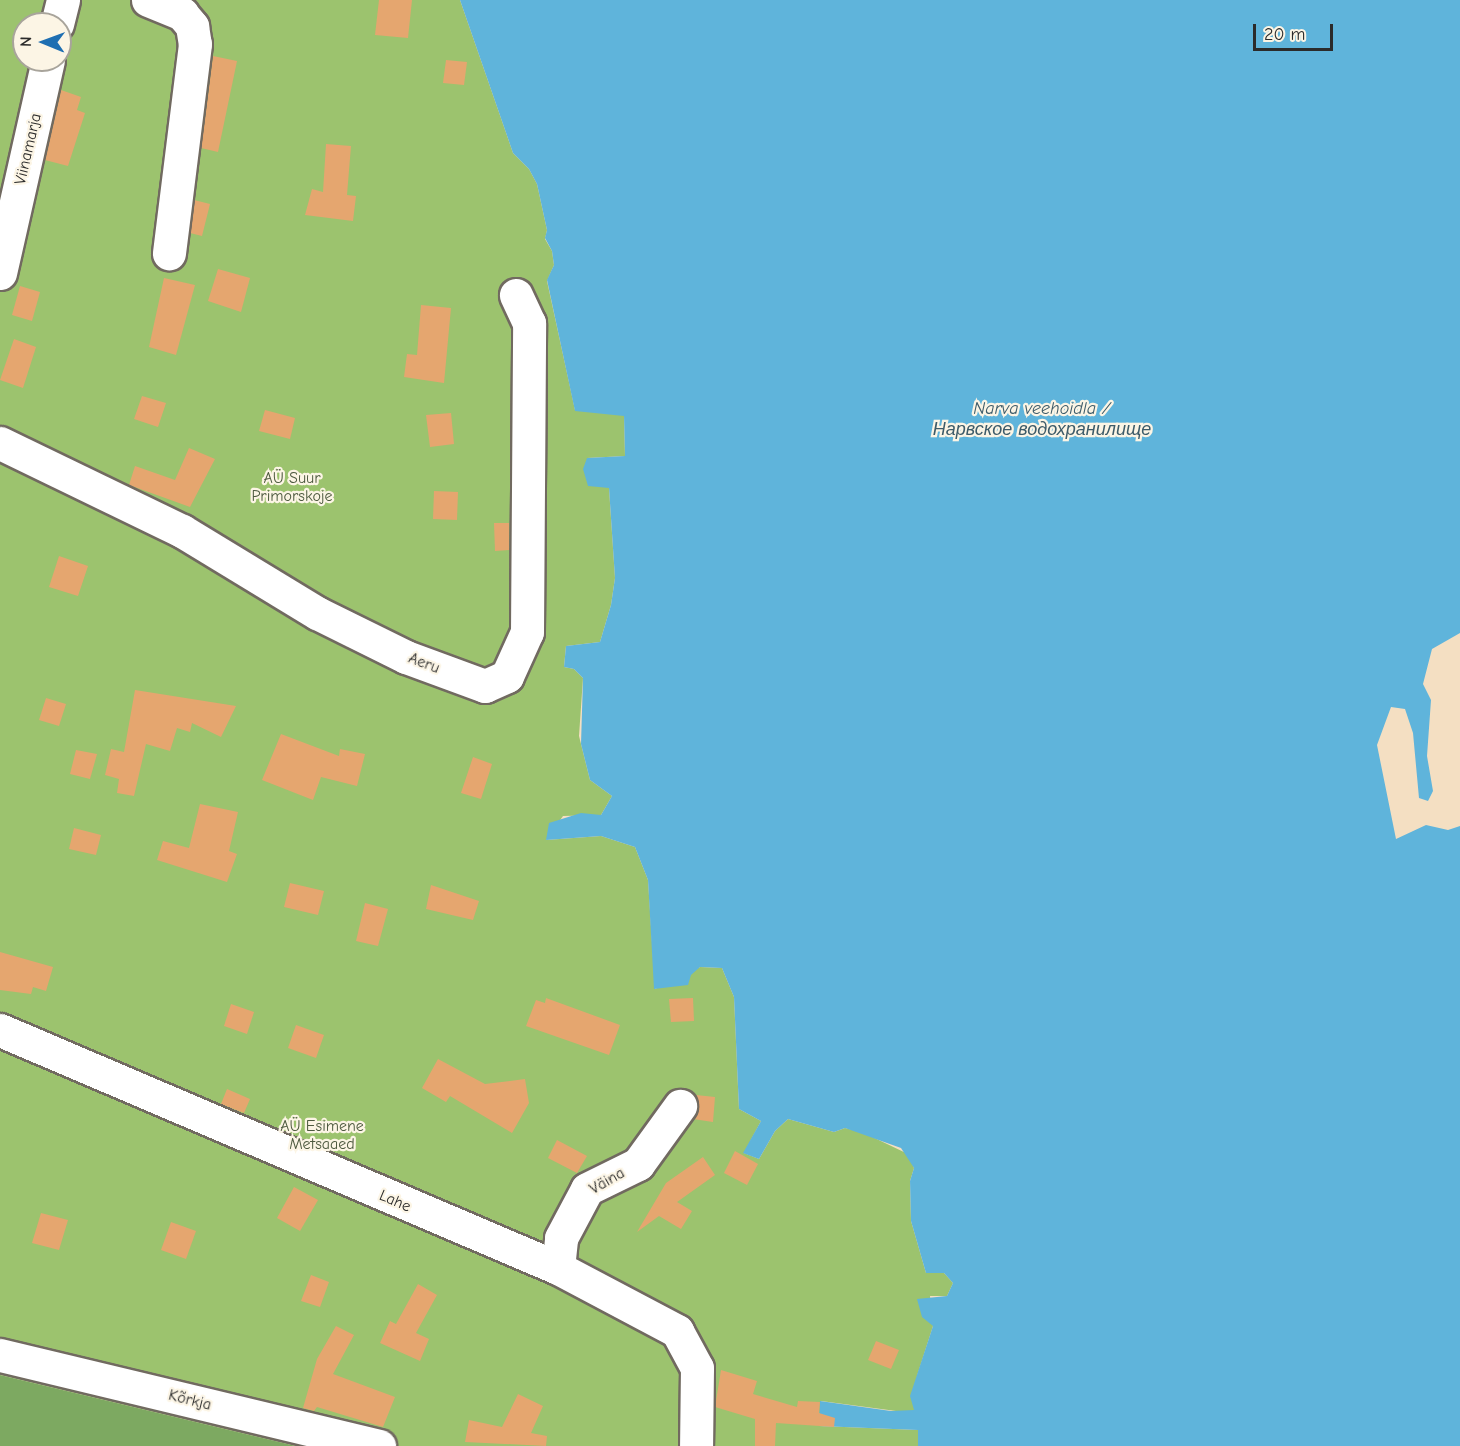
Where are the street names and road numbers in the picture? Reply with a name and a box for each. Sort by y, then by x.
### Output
street label: Viinamarja [10,111,46,187]
street label: Aeru [406,648,442,678]
street label: Väina [586,1163,628,1199]
street label: Lahe [376,1186,414,1216]
street label: Kõrkja [167,1385,213,1415]

